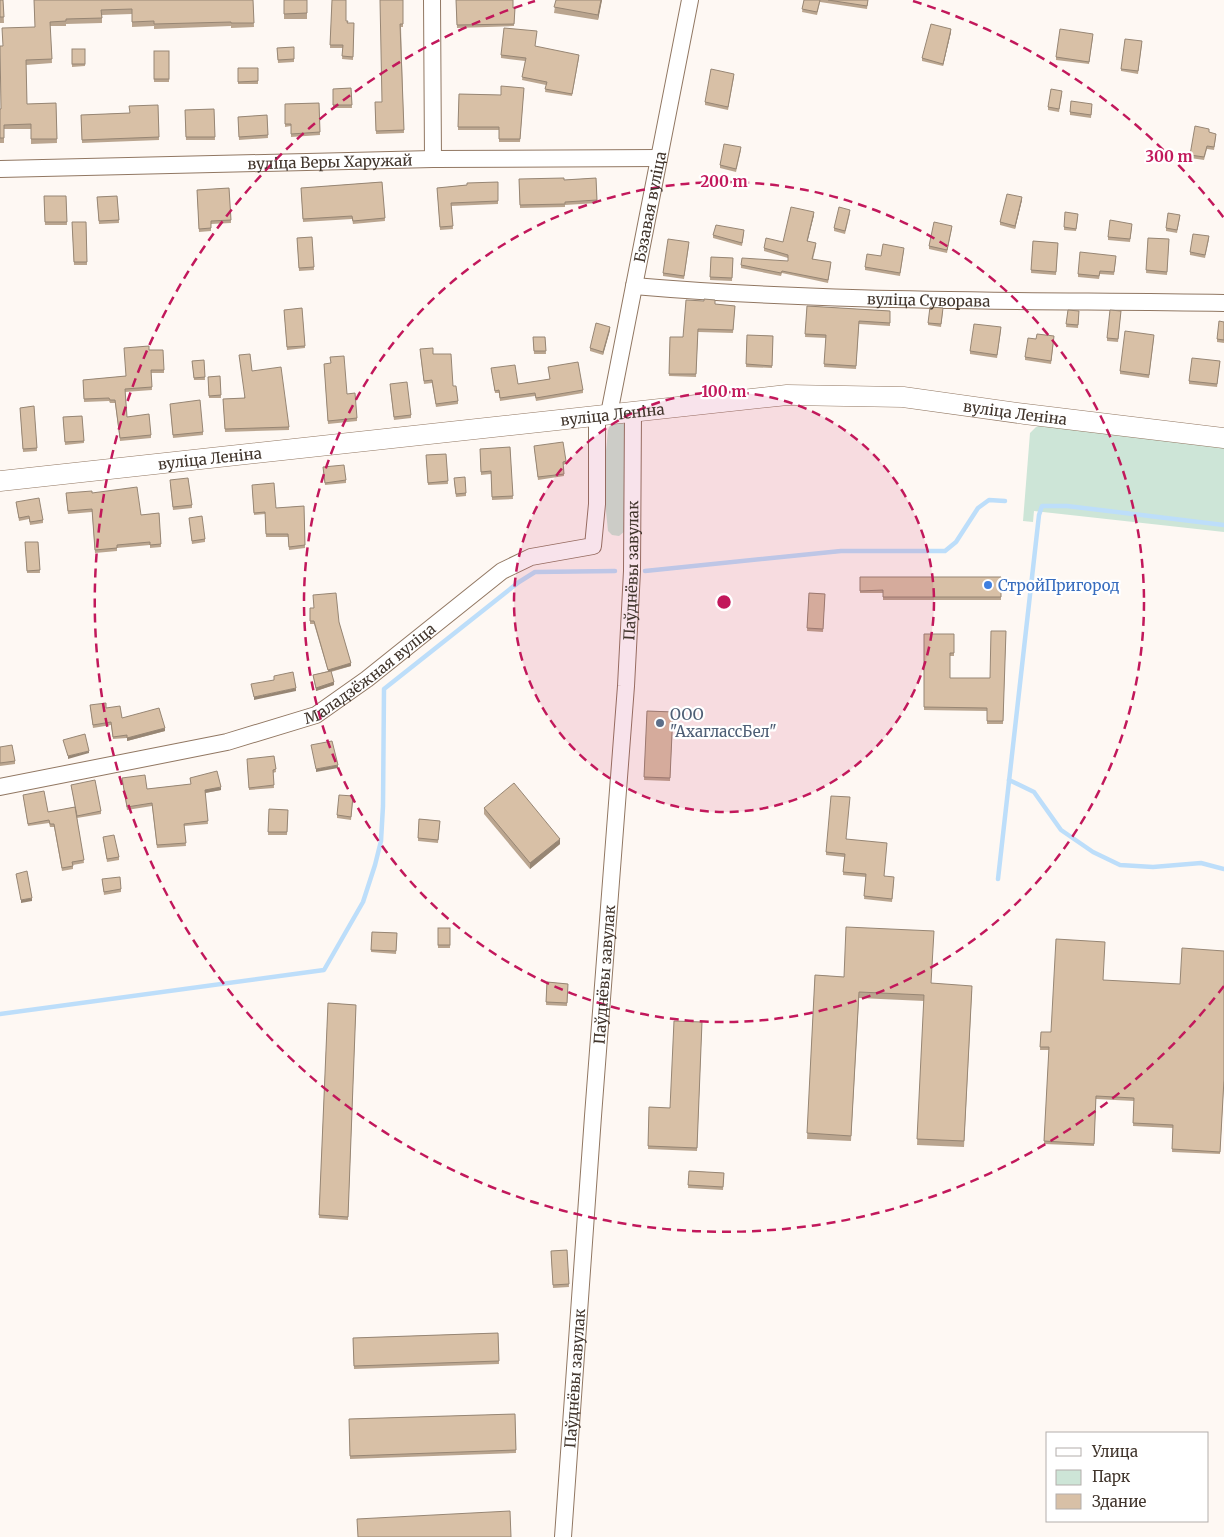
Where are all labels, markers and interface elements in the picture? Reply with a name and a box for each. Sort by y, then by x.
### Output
text: 300 m [1145,147,1193,166]
street label: вуліца Веры Харужай [247,150,413,173]
street label: Бэзавая вуліца [629,150,670,264]
text: 200 m [700,172,748,191]
street label: вуліца Суворава [867,289,990,310]
text: 100 m [702,382,746,401]
street label: вуліца Леніна [962,396,1068,429]
street label: вуліца Леніна [559,399,665,429]
street label: вуліца Леніна [157,443,263,473]
street label: Паўднёвы завулак [619,500,642,641]
place label: СтройПригород [998,576,1120,595]
marker: СтройПригород [982,579,994,591]
centre of rings [715,593,733,611]
street label: Маладзёжная вуліца [302,619,439,728]
place label: ООО "АхаглассБел" [670,705,777,741]
marker: ООО "АхаглассБел" [654,717,666,729]
street label: Паўднёвы завулак [589,904,619,1045]
street label: Паўднёвы завулак [560,1307,589,1449]
legend [1046,1432,1209,1522]
text: Улица [1091,1442,1138,1461]
text: Парк [1092,1467,1131,1486]
text: Здание [1092,1492,1146,1511]

